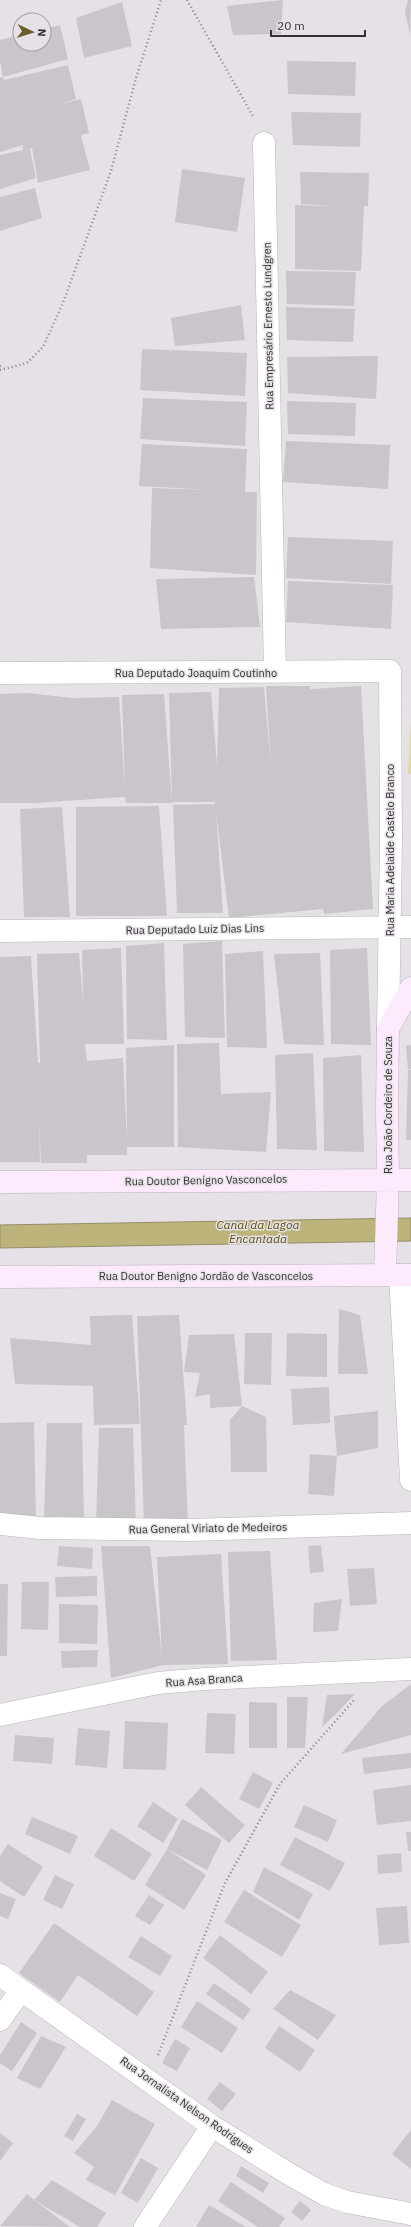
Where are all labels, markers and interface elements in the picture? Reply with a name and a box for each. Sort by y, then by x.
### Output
north arrow [12,12,52,52]
scale bar [271,12,365,38]
text: 20 m [277,18,305,33]
text: N [35,28,49,37]
street label: Rua Empresário Ernesto Lundgren [260,242,276,410]
street label: Rua Deputado Joaquim Coutinho [115,666,277,680]
street label: Rua Maria Adelaide Castelo Branco [383,764,397,936]
street label: Rua Deputado Luiz Dias Lins [126,921,264,937]
street label: Rua João Cordeiro de Souza [381,1036,395,1174]
street label: Rua Doutor Benígno Vasconcelos [125,1172,287,1188]
water label: Canal da Lagoa Encantada [216,1217,300,1246]
street label: Rua Doutor Benigno Jordão de Vasconcelos [99,1269,313,1283]
street label: Rua General Viriato de Medeiros [129,1520,287,1536]
street label: Rua Asa Branca [165,1670,243,1690]
street label: Rua Jornalista Nelson Rodrigues [118,2053,256,2157]

